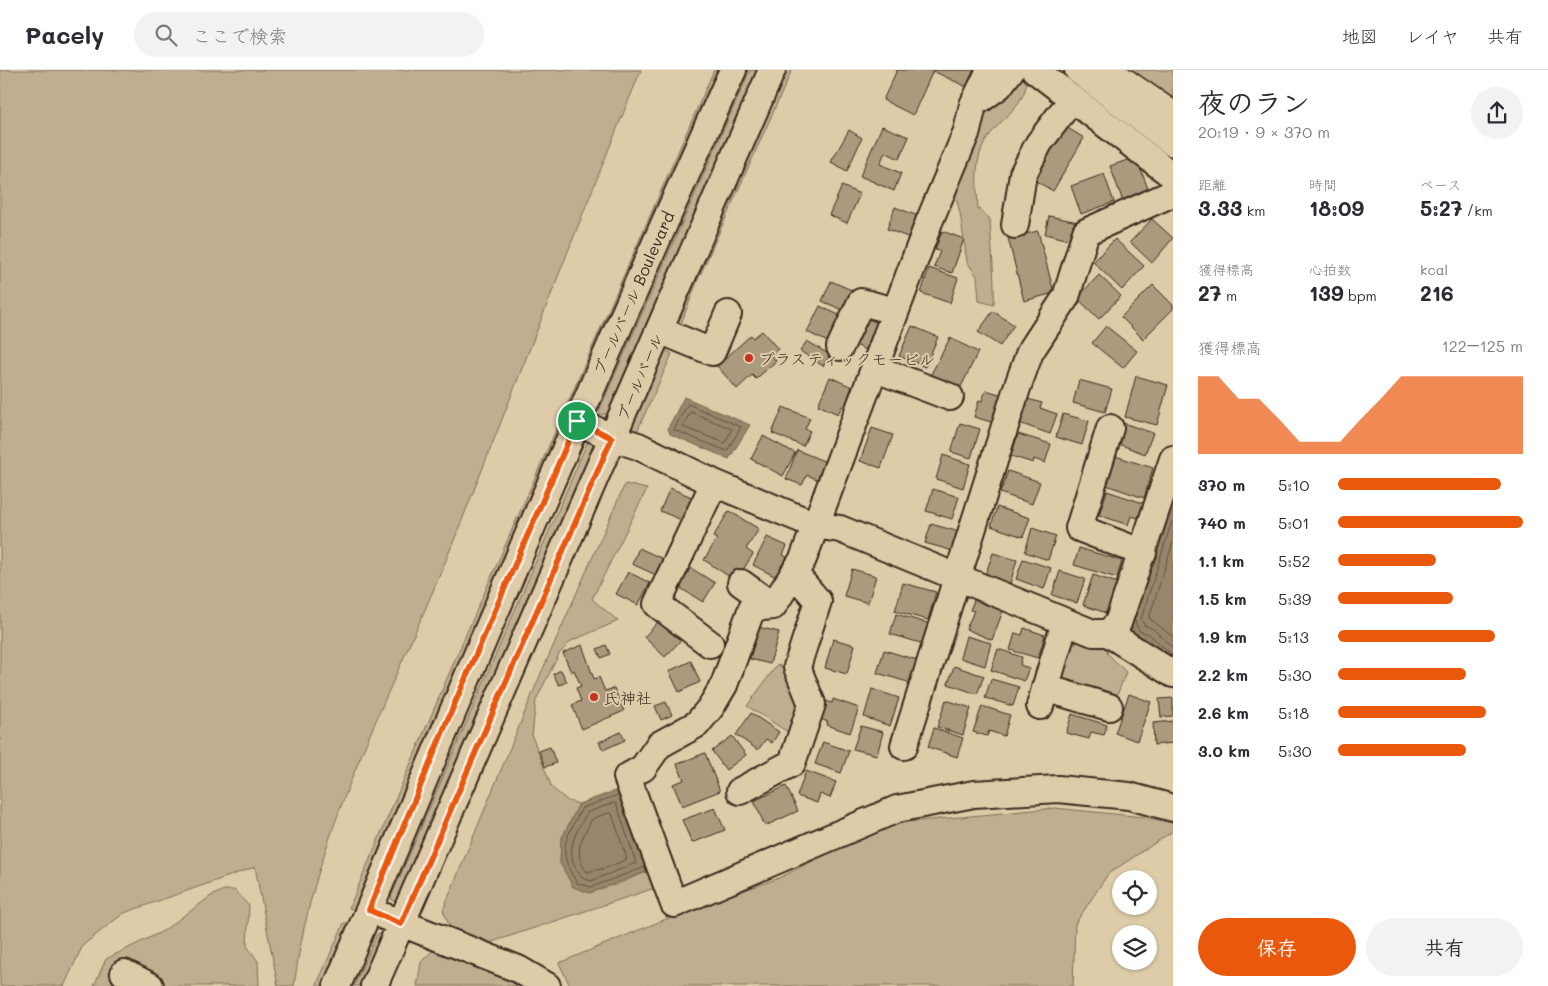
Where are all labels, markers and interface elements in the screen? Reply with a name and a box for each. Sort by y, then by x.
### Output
search box [134,12,484,57]
text: Pacely [25,19,104,50]
icon: search [152,21,180,49]
text: ここで検索 [192,23,287,48]
text: 地図 [1342,24,1378,48]
text: レイヤ [1406,24,1459,48]
text: 共有 [1487,24,1523,48]
text: 夜のラン [1198,84,1310,120]
button: share [1471,87,1523,139]
text: 20:19 · 9 × 370 m [1198,121,1330,142]
text: 距離 [1198,175,1226,194]
text: 時間 [1309,175,1337,194]
text: ペース [1420,175,1461,194]
text: 3.33 [1198,194,1242,221]
text: 18:09 [1309,194,1364,221]
text: 5:27 [1420,194,1462,221]
text: km [1242,201,1265,220]
text: /km [1462,201,1493,220]
street label: ブールバール Boulevard [588,207,678,379]
text: 獲得標高 [1198,260,1254,279]
text: 心拍数 [1309,260,1351,279]
text: kcal [1420,260,1448,279]
text: 27 [1198,279,1221,306]
text: 139 [1309,279,1344,306]
text: 216 [1420,279,1454,306]
text: m [1221,286,1237,305]
text: bpm [1344,286,1377,305]
street label: ブールバール [612,329,666,425]
text: 122–125 m [1442,335,1523,356]
text: 獲得標高 [1198,337,1262,358]
place label: プラスティックモービル [759,348,935,369]
marker: プラスティックモービル [743,352,755,364]
pin [556,400,598,442]
icon: arrive [563,407,591,435]
text: 370 m [1198,474,1245,495]
text: 5:10 [1278,474,1309,495]
text: 740 m [1198,512,1246,533]
text: 5:01 [1278,512,1309,533]
text: 1.1 km [1198,550,1244,571]
text: 5:52 [1278,550,1311,571]
text: 1.5 km [1198,588,1246,609]
text: 5:39 [1278,588,1311,609]
text: 1.9 km [1198,626,1247,647]
text: 5:13 [1278,626,1309,647]
text: 2.2 km [1198,664,1248,685]
text: 5:30 [1278,664,1312,685]
place label: 氏神社 [604,687,652,708]
marker: 氏神社 [588,691,600,703]
text: 2.6 km [1198,702,1249,723]
text: 5:18 [1278,702,1309,723]
text: 3.0 km [1198,740,1250,761]
text: 5:30 [1278,740,1312,761]
map controls [1112,870,1157,970]
button: locate [1112,870,1157,915]
button: 保存 [1198,918,1356,976]
button: 共有 [1366,918,1523,976]
button: layers [1112,925,1157,970]

